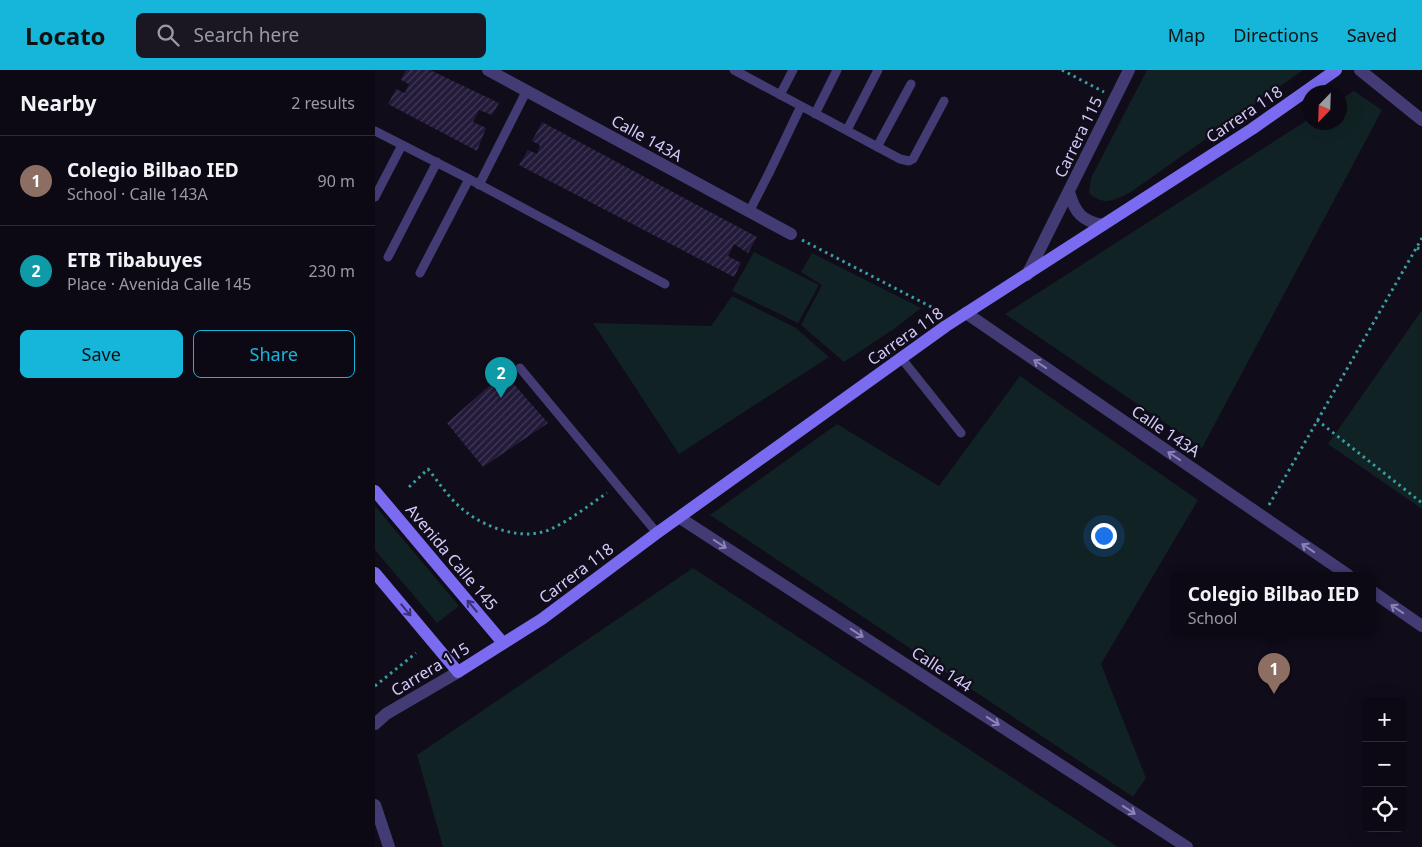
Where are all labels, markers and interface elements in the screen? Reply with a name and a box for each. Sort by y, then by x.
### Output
search box [136,13,486,58]
text: Locato [25,19,106,52]
icon: search [154,21,182,49]
text: Search here [194,22,299,48]
text: Map [1168,23,1205,47]
text: Directions [1233,23,1319,47]
text: Saved [1347,23,1397,47]
street label: Carrera 118 [1201,80,1287,148]
north arrow [1302,85,1347,130]
text: Nearby [20,89,96,117]
text: 2 results [291,92,355,114]
street label: Carrera 115 [1049,93,1107,181]
street label: Calle 143A [607,109,687,167]
text: Colegio Bilbao IED [67,157,239,183]
text: 1 [31,170,41,192]
text: 90 m [318,170,355,192]
text: School · Calle 143A [67,183,208,205]
text: ETB Tibabuyes [67,247,202,273]
text: 2 [31,260,41,282]
text: 230 m [308,260,355,282]
text: Place · Avenida Calle 145 [67,273,251,295]
street label: Carrera 118 [863,302,947,370]
button: Save [20,330,183,378]
button: Share [193,330,355,378]
pin: 2 [485,357,517,398]
one-way arrow [1033,359,1047,369]
street label: Calle 143A [1127,400,1205,462]
one-way arrow [1167,451,1181,461]
street label: Avenida Calle 145 [401,499,503,615]
your location [1091,523,1117,549]
street label: Carrera 118 [534,538,618,608]
one-way arrow [713,539,727,549]
one-way arrow [1301,543,1315,553]
popup [1171,572,1376,637]
text: Colegio Bilbao IED [1188,581,1359,607]
one-way arrow [466,599,478,612]
one-way arrow [401,604,412,617]
one-way arrow [1391,604,1405,614]
text: School [1188,607,1237,629]
one-way arrow [849,628,863,638]
street label: Carrera 115 [387,637,473,701]
street label: Calle 144 [908,641,976,697]
pin: 1 [1258,653,1290,694]
map controls [1362,697,1407,832]
button: + [1362,697,1407,742]
one-way arrow [986,716,1000,726]
button: − [1362,742,1407,787]
button: locate [1362,787,1407,832]
one-way arrow [1122,805,1136,815]

